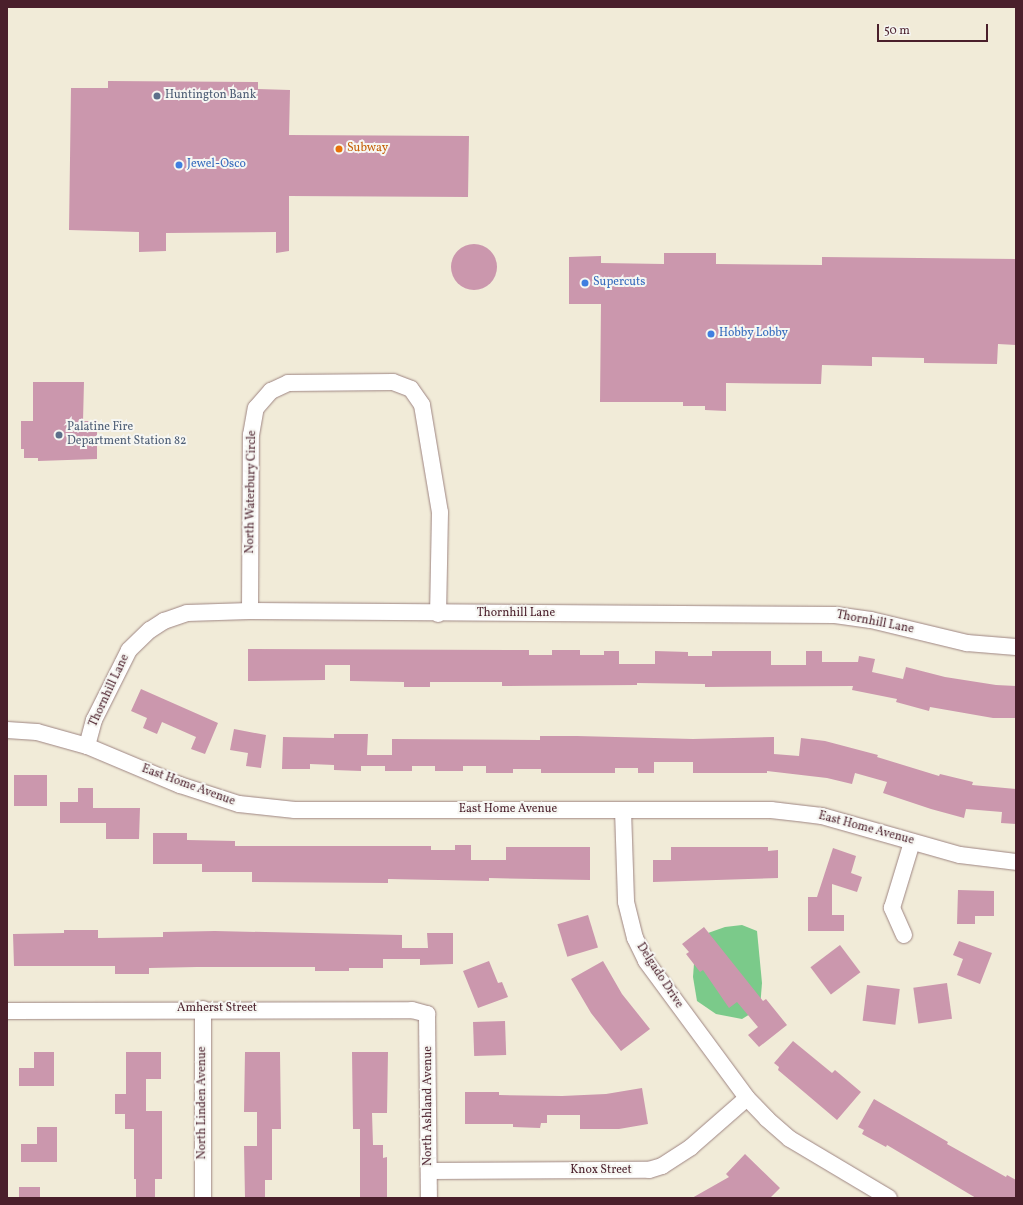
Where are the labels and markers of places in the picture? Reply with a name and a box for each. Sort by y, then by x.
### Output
place label: Huntington Bank [165,89,256,103]
marker: Huntington Bank [152,91,162,101]
place label: Subway [347,142,388,156]
marker: Subway [334,144,344,154]
place label: Jewel-Osco [187,158,246,172]
marker: Jewel-Osco [174,160,184,170]
place label: Supercuts [593,276,645,290]
marker: Supercuts [580,278,590,288]
place label: Hobby Lobby [719,327,788,341]
marker: Hobby Lobby [706,329,716,339]
place label: Palatine Fire Department Station 82 [67,421,187,449]
marker: Palatine Fire Department Station 82 [54,430,64,440]

